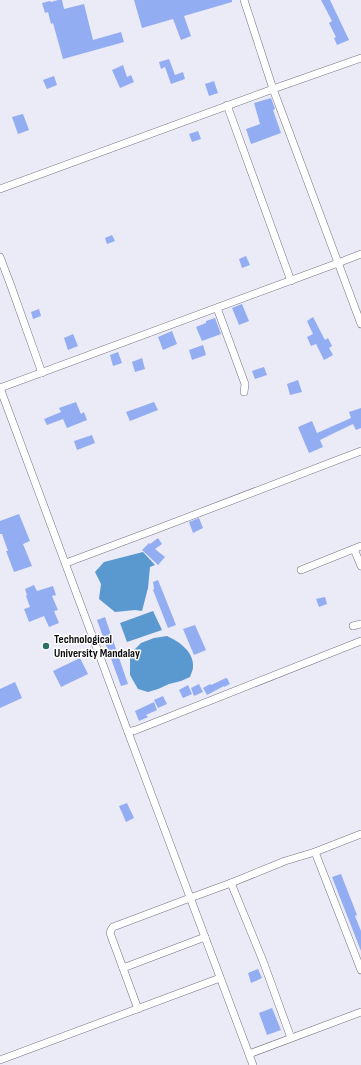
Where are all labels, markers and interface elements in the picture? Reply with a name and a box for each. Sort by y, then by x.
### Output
place label: Technological University Mandalay [54,632,140,661]
marker: Technological University Mandalay [41,641,51,651]

